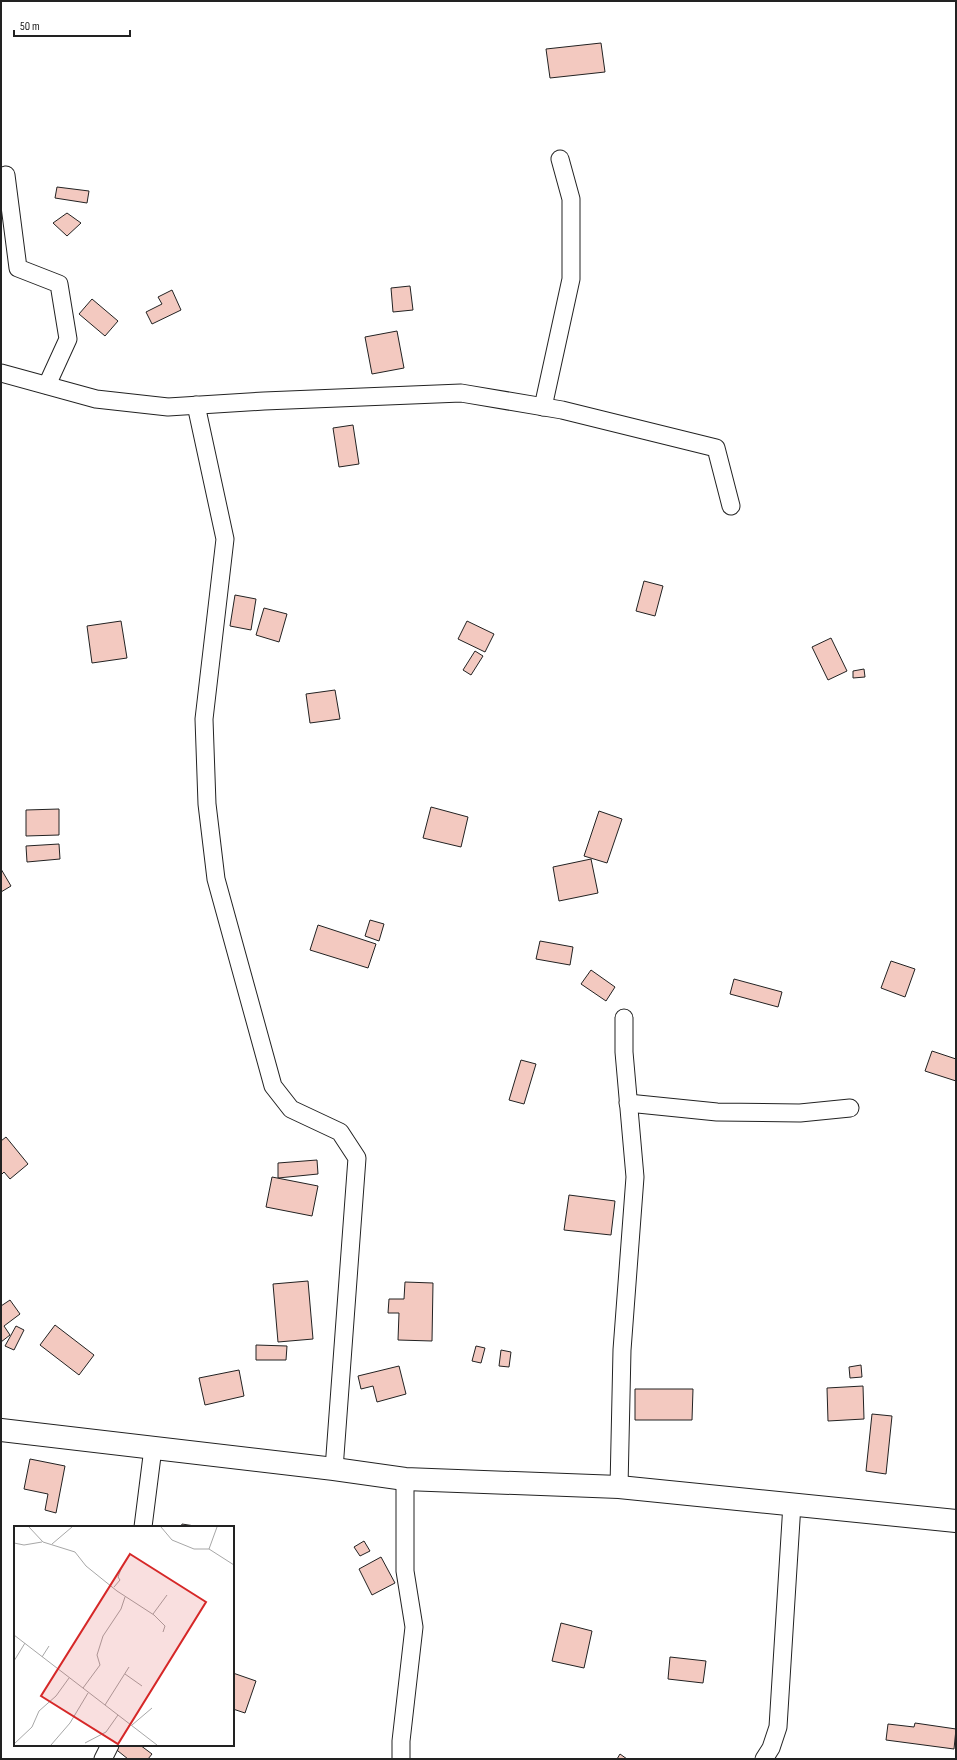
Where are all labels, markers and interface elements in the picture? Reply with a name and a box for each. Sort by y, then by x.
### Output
scale bar [14,12,130,38]
text: 50 m [20,19,40,34]
inset map [14,1526,234,1746]

